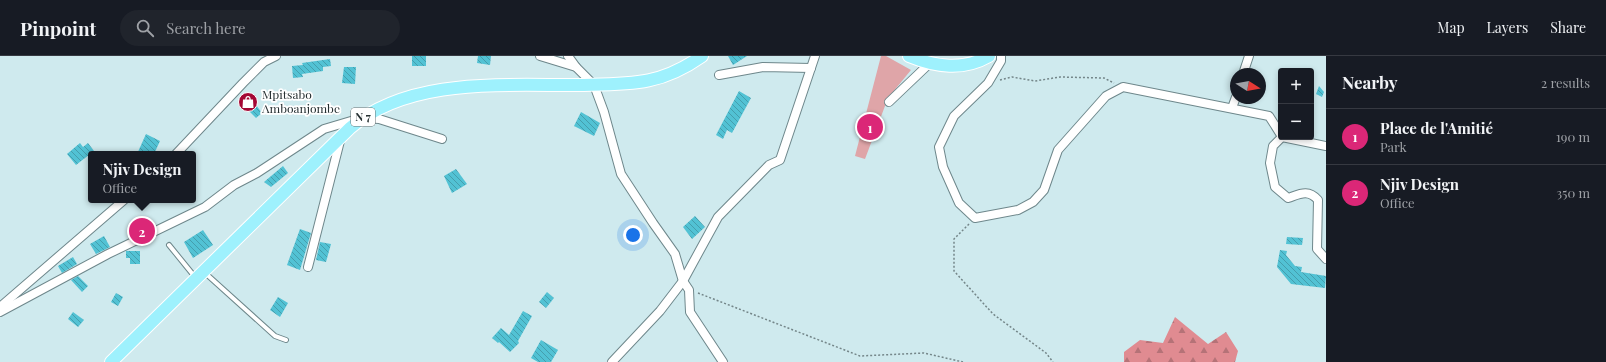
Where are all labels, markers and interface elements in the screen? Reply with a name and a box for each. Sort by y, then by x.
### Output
search box [120,10,400,46]
text: Pinpoint [20,15,96,41]
icon: search [134,17,156,39]
text: Search here [166,18,246,38]
text: Map [1437,18,1465,37]
text: Layers [1487,18,1528,37]
text: Share [1550,18,1586,37]
north arrow [1230,68,1266,104]
map controls [1278,68,1314,140]
button: + [1278,68,1314,104]
text: Nearby [1342,71,1397,93]
text: 2 results [1541,74,1590,91]
place label: Mpitsabo Amboanjombe [261,86,340,116]
shop icon: Mpitsabo Amboanjombe [237,91,259,113]
button: − [1278,104,1314,140]
road number: N 7 [351,108,375,126]
pin: 1 [857,112,883,142]
text: Place de l'Amitié [1380,118,1493,138]
text: 1 [1353,128,1357,145]
text: 190 m [1556,128,1590,145]
text: Park [1380,138,1407,155]
popup [88,151,196,203]
text: Njiv Design [103,159,181,179]
text: Njiv Design [1380,174,1459,194]
text: Office [103,179,137,196]
text: 2 [1352,184,1358,201]
text: 350 m [1556,184,1590,201]
text: Office [1380,194,1415,211]
pin: 2 [129,216,155,246]
your location [623,225,643,245]

